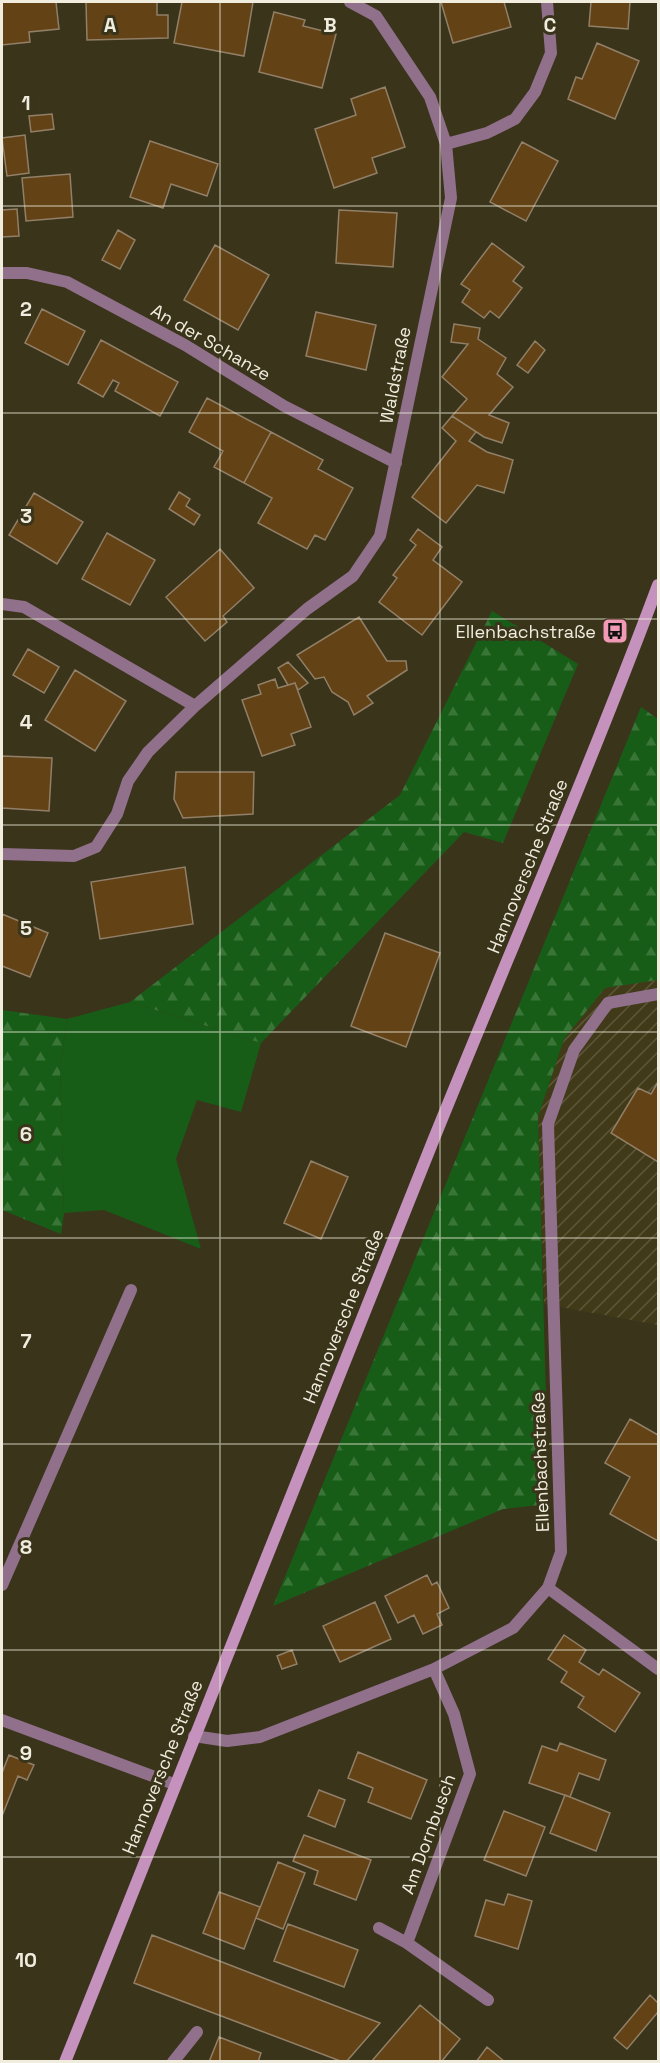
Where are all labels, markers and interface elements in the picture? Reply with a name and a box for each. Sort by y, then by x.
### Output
text: A [104,12,117,38]
text: B [323,12,337,38]
text: C [544,12,557,38]
text: 1 [21,90,31,116]
text: 2 [20,296,32,322]
street label: An der Schanze [147,298,275,386]
street label: Waldstraße [374,325,416,425]
text: 3 [20,503,32,529]
bus stop icon: Ellenbachstraße [600,616,630,646]
place label: Ellenbachstraße [456,620,596,643]
text: 4 [20,709,33,735]
street label: Hannoversche Straße [481,775,573,957]
text: 5 [20,915,32,941]
text: 6 [20,1121,32,1147]
street label: Hannoversche Straße [297,1225,389,1407]
text: 7 [20,1328,32,1354]
street label: Ellenbachstraße [526,1391,554,1533]
text: 8 [20,1534,32,1560]
street label: Hannoversche Straße [116,1676,208,1858]
text: 9 [20,1740,32,1766]
street label: Am Dornbusch [396,1771,460,1897]
text: 10 [15,1947,37,1973]

